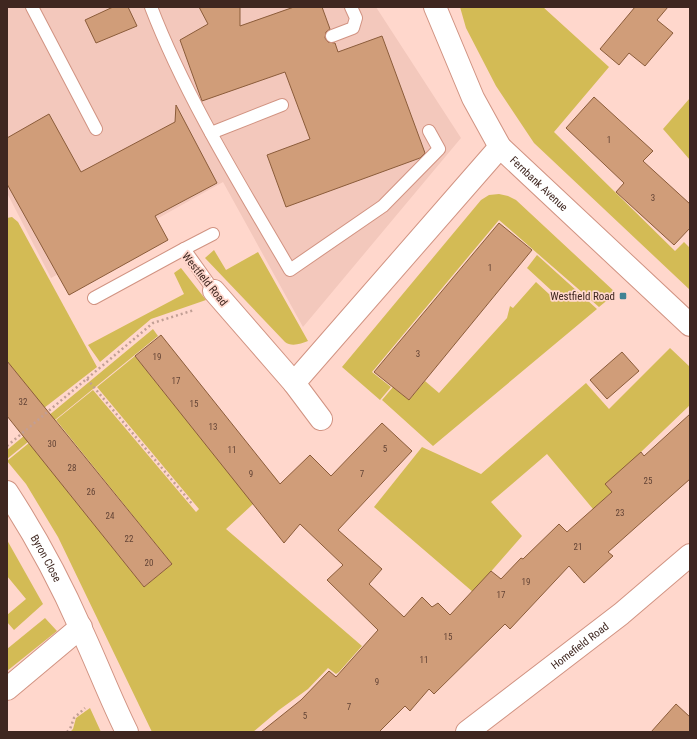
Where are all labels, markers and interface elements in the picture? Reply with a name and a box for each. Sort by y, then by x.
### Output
house number: 1 [607,135,611,145]
street label: Fernbank Avenue [507,154,570,214]
house number: 3 [651,193,655,203]
street label: Westfield Road [179,250,230,309]
house number: 1 [488,263,492,273]
place label: Westfield Road [550,290,615,303]
marker: Westfield Road [618,291,628,301]
house number: 3 [416,349,420,359]
house number: 19 [153,352,161,362]
house number: 17 [172,376,181,386]
house number: 32 [19,397,28,407]
house number: 15 [190,399,199,409]
house number: 13 [209,422,217,432]
house number: 30 [48,439,56,449]
house number: 5 [383,444,388,454]
house number: 11 [228,445,236,455]
house number: 28 [68,463,76,473]
house number: 9 [249,469,253,479]
house number: 7 [360,469,365,479]
house number: 25 [644,476,653,486]
house number: 26 [87,487,95,497]
house number: 23 [616,508,624,518]
house number: 24 [106,511,115,521]
street label: Byron Close [28,533,64,584]
house number: 22 [125,534,134,544]
house number: 21 [574,542,582,552]
house number: 20 [145,558,153,568]
house number: 19 [522,577,530,587]
house number: 17 [497,590,506,600]
street label: Homefield Road [549,620,611,672]
house number: 15 [444,632,453,642]
house number: 11 [420,655,428,665]
house number: 9 [375,677,379,687]
house number: 7 [347,702,352,712]
house number: 5 [303,711,308,721]

